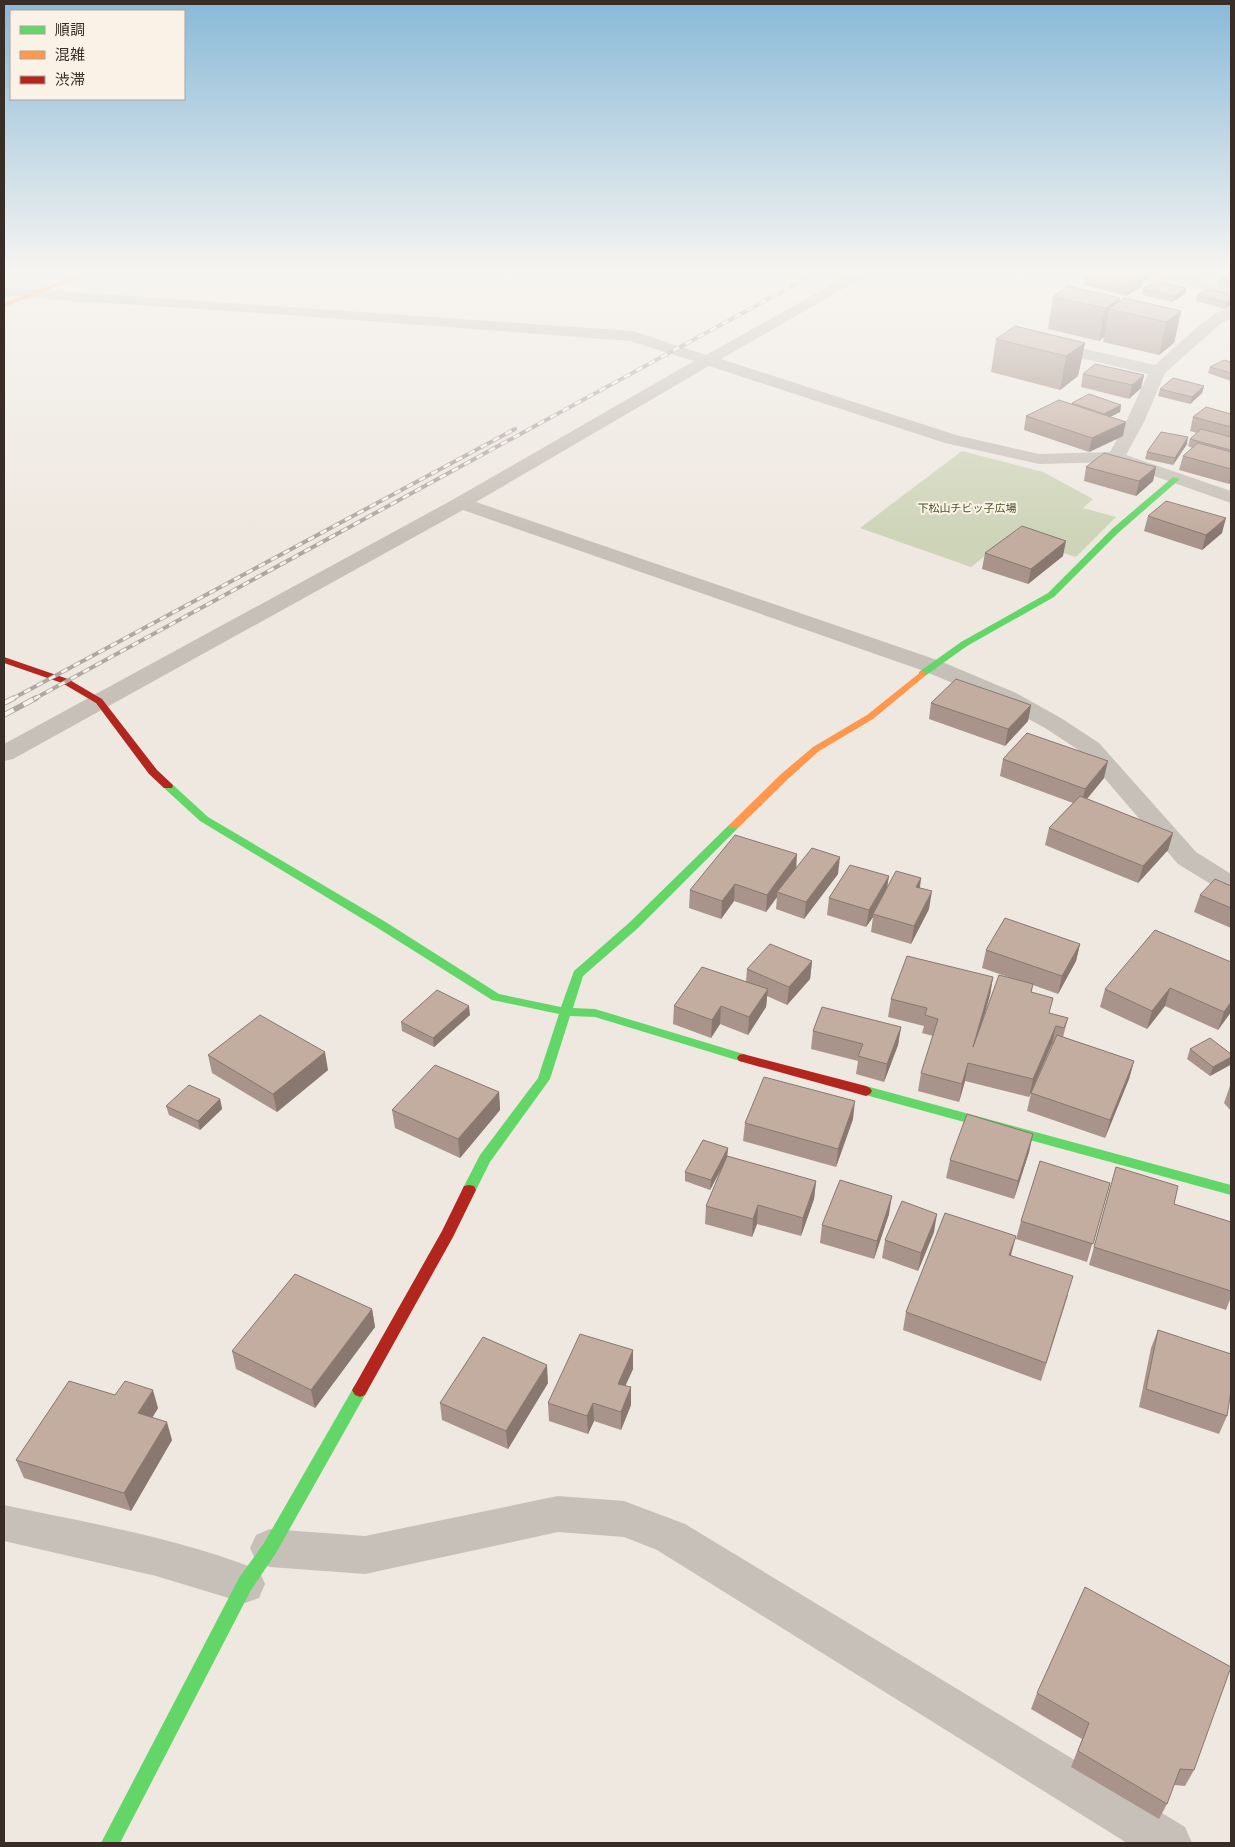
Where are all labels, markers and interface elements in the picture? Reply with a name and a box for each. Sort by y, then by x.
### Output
legend [10,10,185,100]
text: 順調 [55,20,85,40]
text: 混雑 [55,45,85,65]
text: 渋滞 [55,70,85,90]
park label: 下松山チビッ子広場 [918,501,1017,516]

